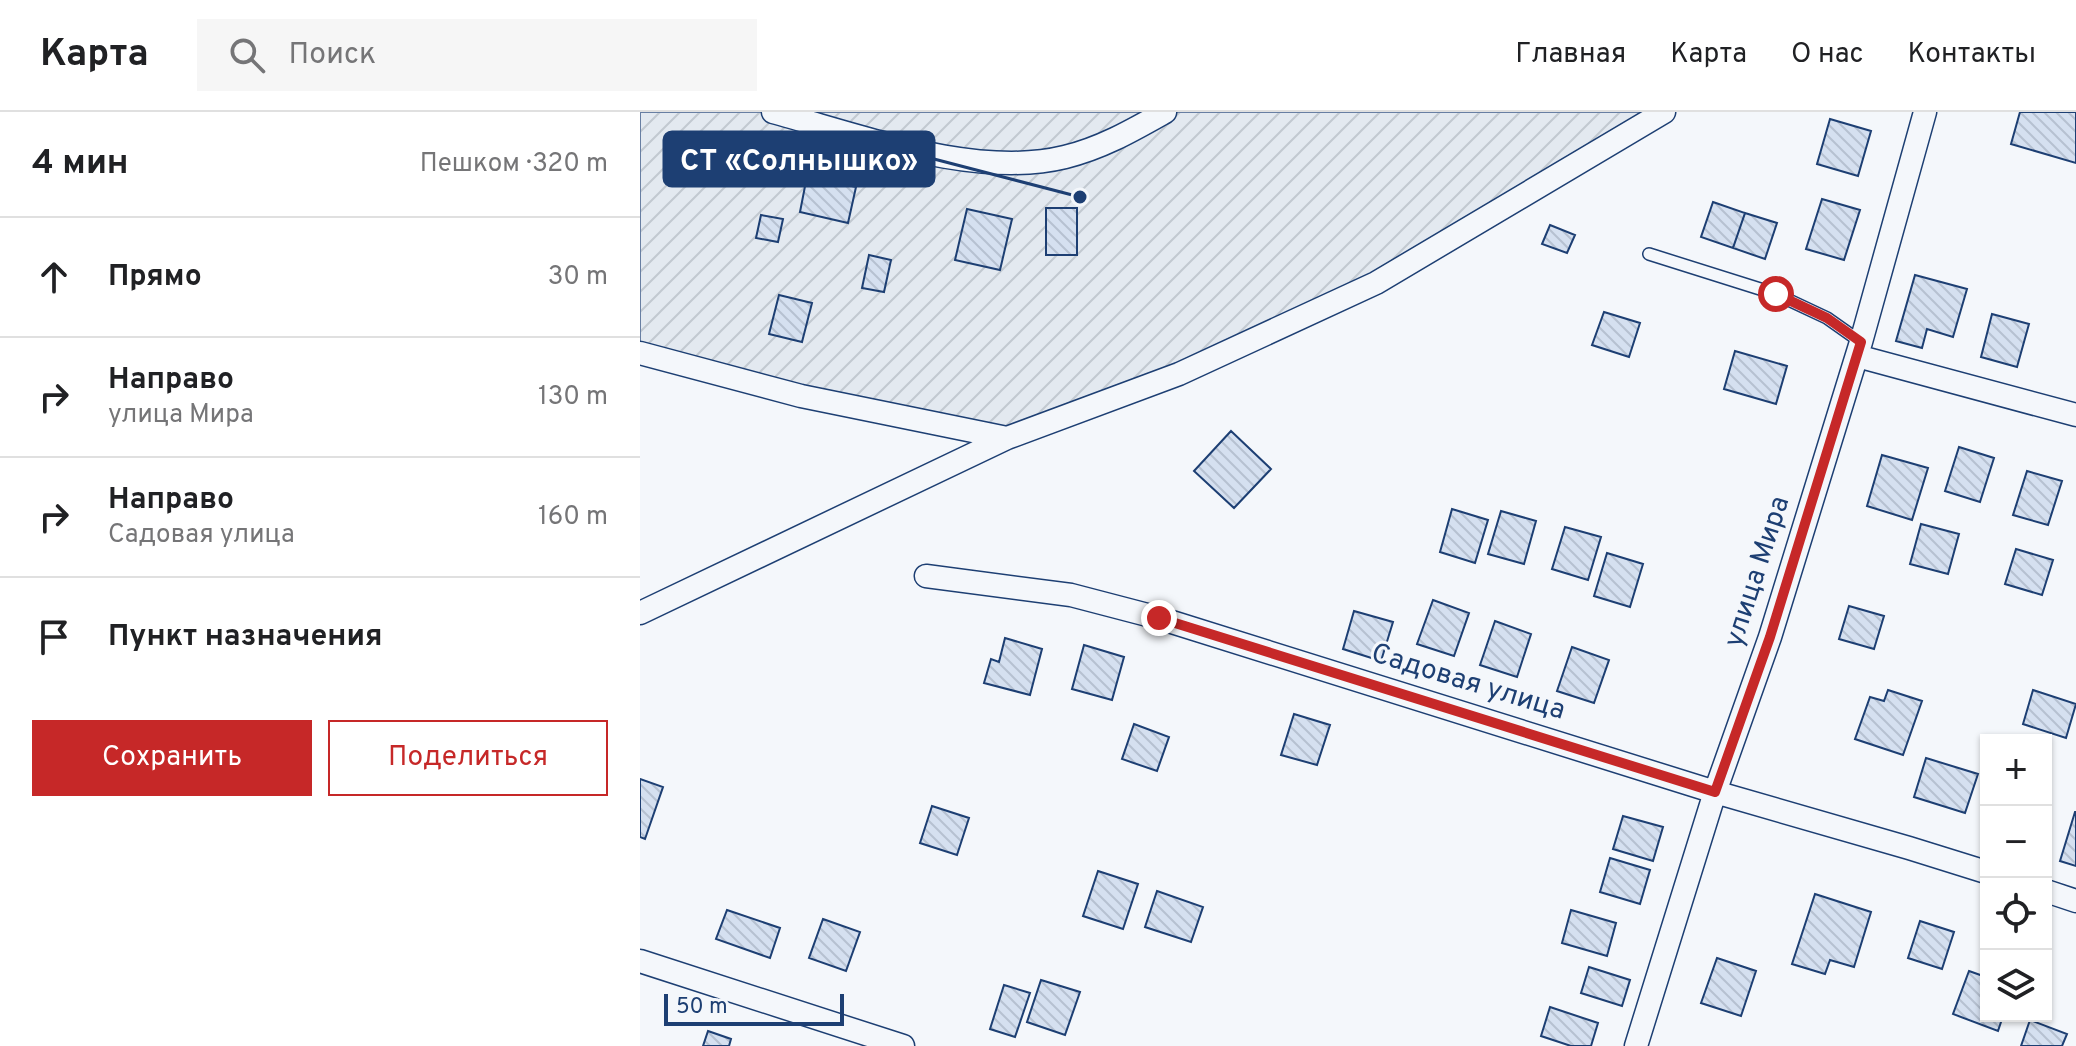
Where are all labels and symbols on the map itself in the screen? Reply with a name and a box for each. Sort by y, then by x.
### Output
callout: СТ «Солнышко» [664,132,934,186]
text: СТ «Солнышко» [680,144,918,181]
route start [1758,276,1794,312]
street label: улица Мира [1717,492,1799,652]
route end [1141,600,1177,636]
street label: Садовая улица [1367,636,1569,730]
scale bar [664,990,844,1026]

